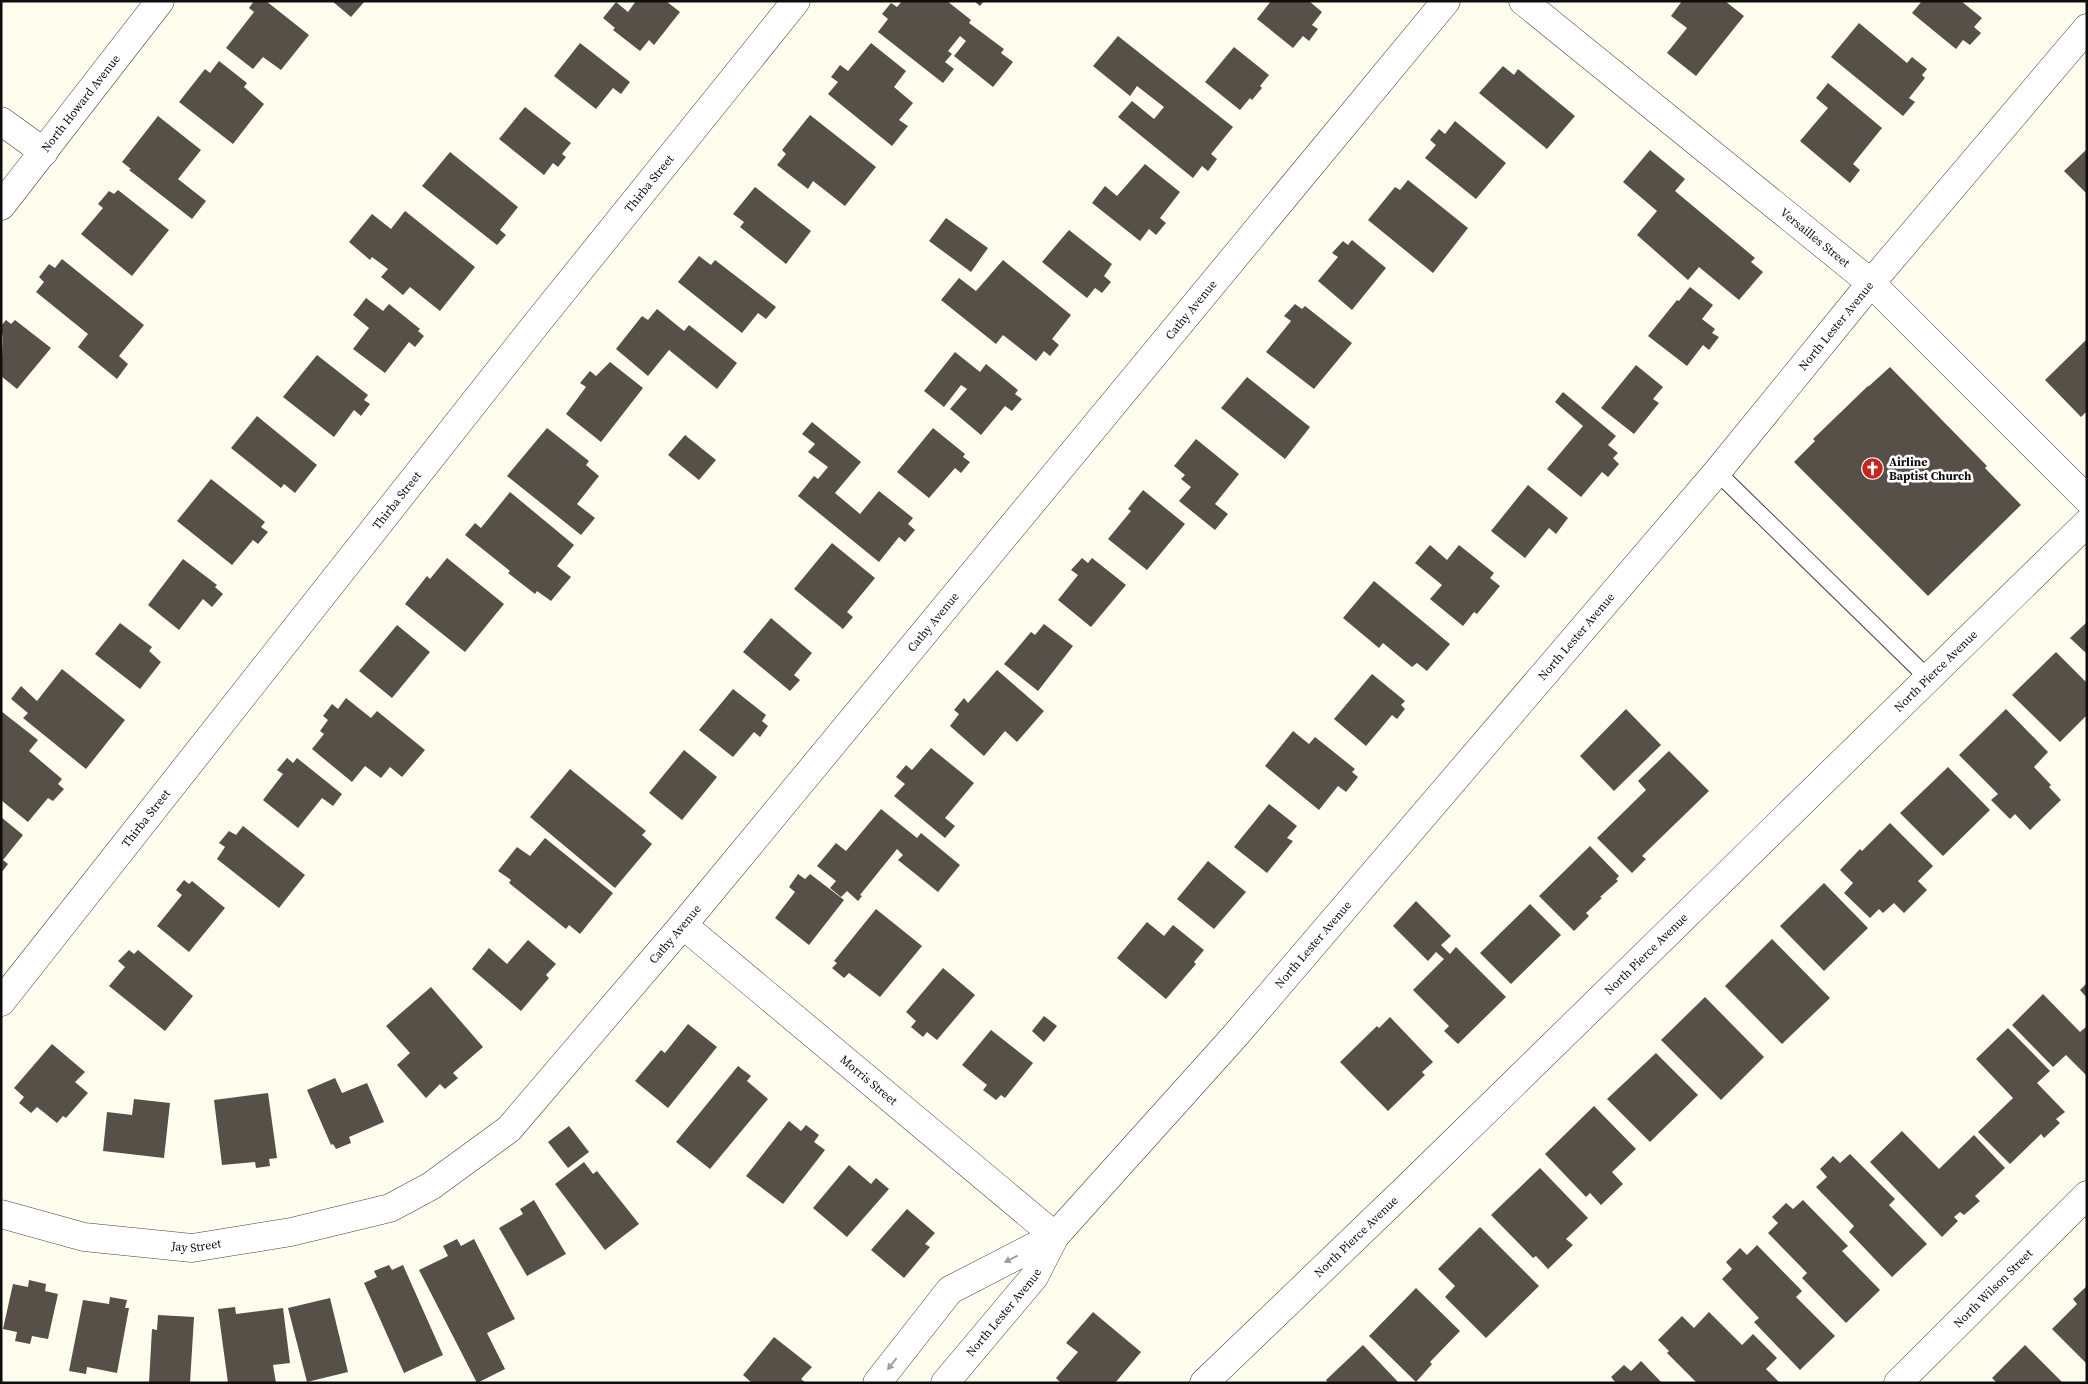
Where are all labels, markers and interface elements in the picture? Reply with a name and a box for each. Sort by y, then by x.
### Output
street label: North Howard Avenue [38,51,124,155]
street label: Thirba Street [621,151,677,216]
street label: Versailles Street [1777,205,1853,271]
street label: Cathy Avenue [1162,277,1220,343]
street label: North Lester Avenue [1795,278,1877,374]
place label: Airline Baptist Church [1889,454,1972,484]
church icon: Airline Baptist Church [1861,457,1885,481]
street label: Thirba Street [369,468,425,533]
street label: Cathy Avenue [904,589,963,655]
street label: North Lester Avenue [1534,589,1618,684]
street label: North Pierce Avenue [1891,627,1981,715]
street label: Thirba Street [118,786,174,851]
street label: North Lester Avenue [1271,897,1355,992]
street label: Cathy Avenue [645,901,705,967]
street label: North Pierce Avenue [1601,910,1691,998]
street label: Morris Street [837,1052,901,1109]
street label: North Pierce Avenue [1311,1193,1402,1281]
street label: Jay Street [170,1235,222,1256]
street label: North Wilson Street [1950,1246,2036,1331]
one-way arrow [1004,1255,1018,1263]
street label: North Lester Avenue [963,1266,1045,1360]
one-way arrow [887,1357,897,1370]

